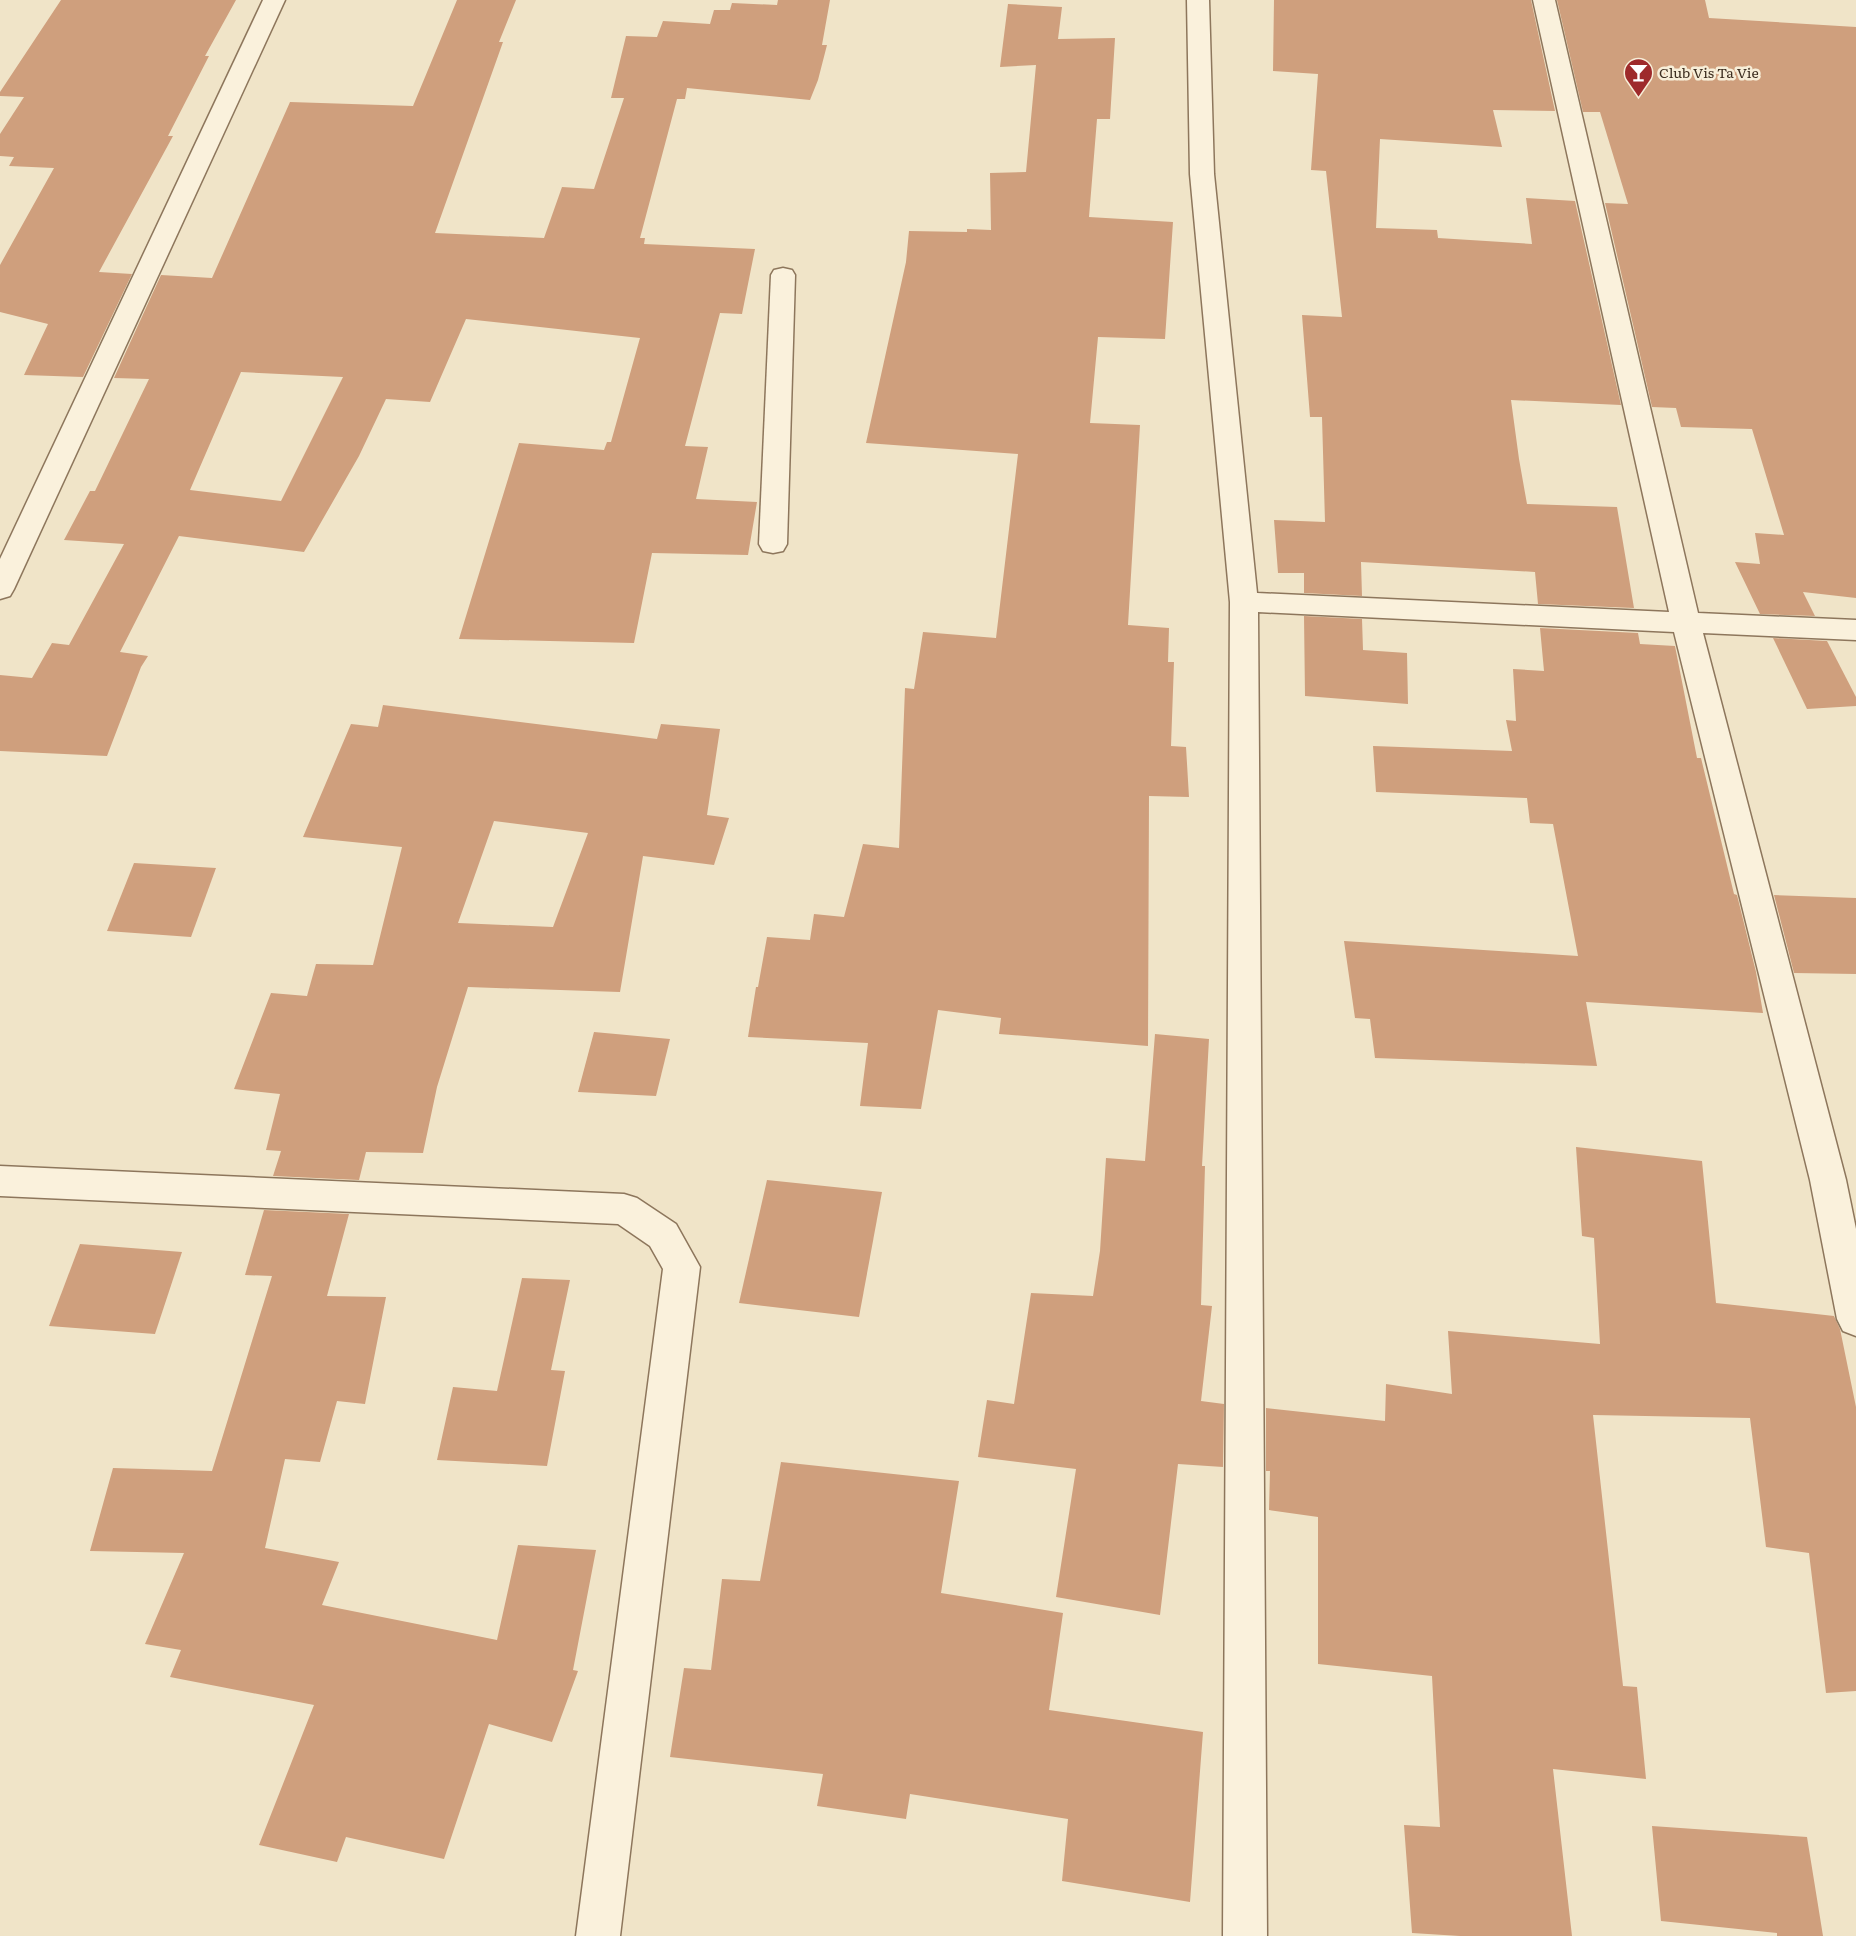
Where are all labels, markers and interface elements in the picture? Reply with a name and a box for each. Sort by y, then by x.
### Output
bar icon: Club Vis Ta Vie [1622,56,1654,98]
place label: Club Vis Ta Vie [1659,62,1759,82]

